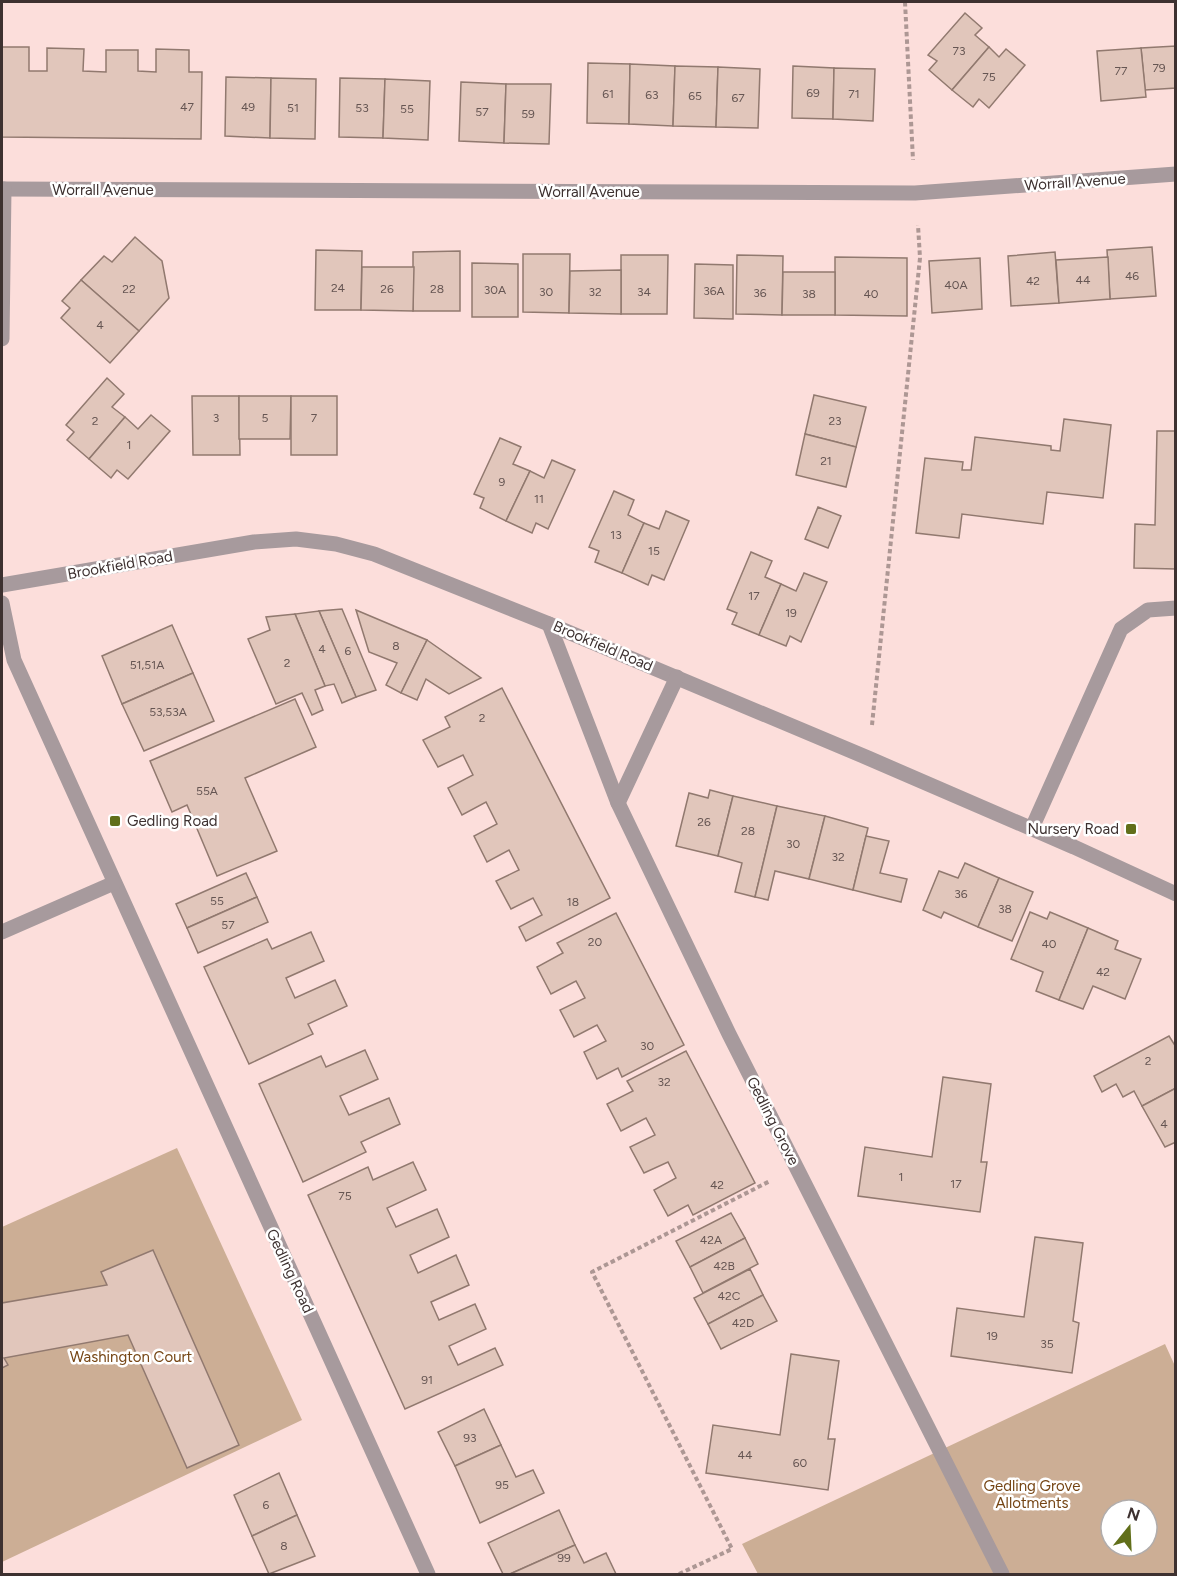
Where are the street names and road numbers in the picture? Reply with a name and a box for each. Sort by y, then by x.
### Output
street label: Worrall Avenue [1024,169,1126,195]
street label: Worrall Avenue [52,181,154,199]
street label: Worrall Avenue [538,183,640,201]
street label: Brookfield Road [66,547,174,583]
street label: Brookfield Road [550,617,656,675]
street label: Gedling Grove [743,1074,803,1168]
street label: Gedling Road [263,1226,317,1316]

